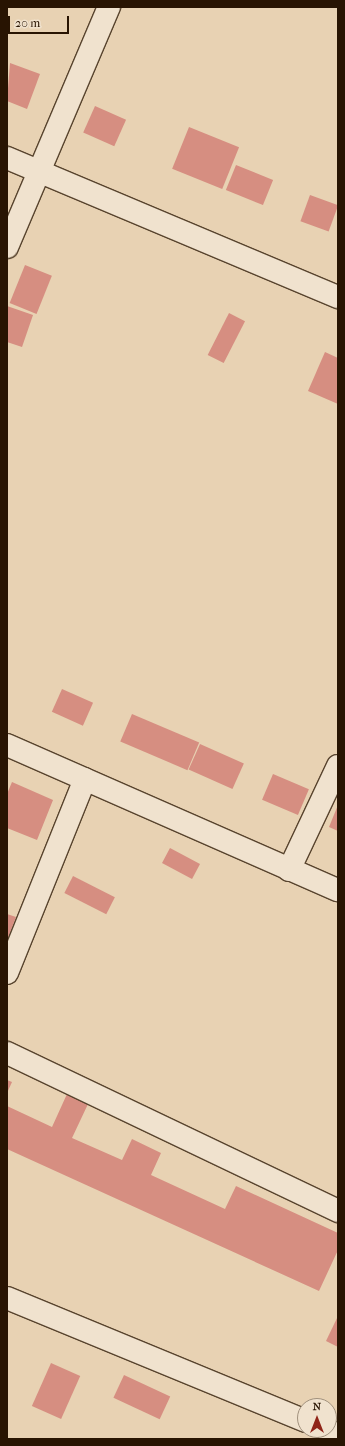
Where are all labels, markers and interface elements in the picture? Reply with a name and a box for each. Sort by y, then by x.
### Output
scale bar [10,8,71,34]
text: 20 m [15,16,40,30]
north arrow [297,1398,337,1438]
text: N [313,1400,321,1413]

